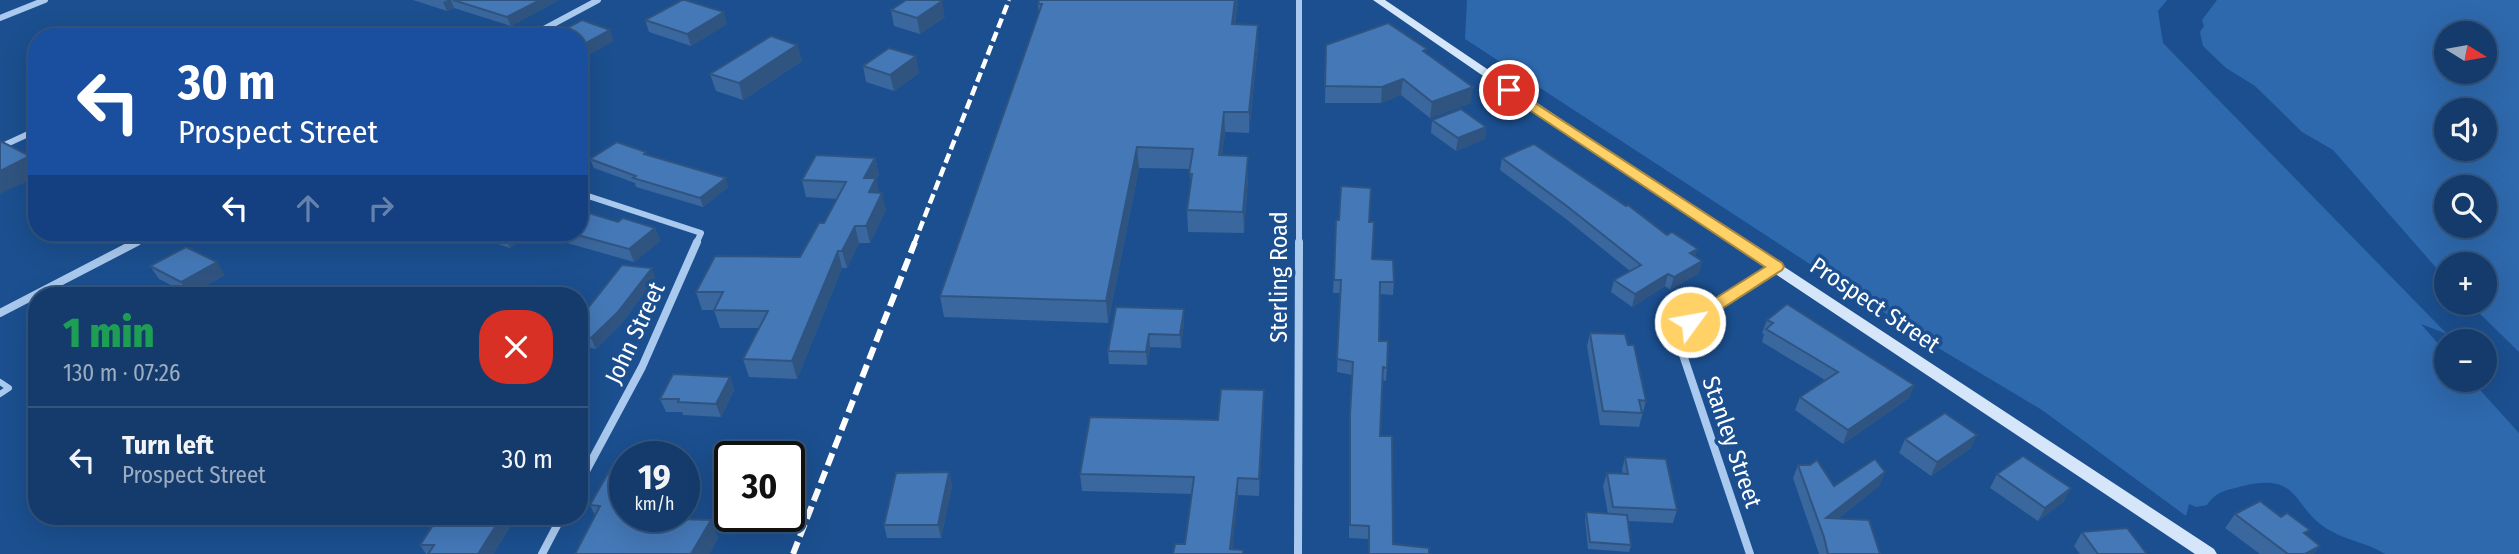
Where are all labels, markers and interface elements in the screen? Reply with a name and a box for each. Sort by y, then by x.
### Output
north arrow [2434,21,2497,84]
map controls [2434,21,2497,392]
text: 30 m [178,53,276,112]
icon: left [63,56,154,147]
pin [1479,60,1539,120]
icon: arrive [1490,71,1528,109]
button: sound [2434,98,2497,161]
text: Prospect Street [178,113,378,151]
button: search [2434,175,2497,238]
icon: left [216,189,254,227]
icon: ahead [289,189,327,227]
icon: right [362,189,400,227]
street label: Sterling Road [1265,211,1293,343]
street label: Prospect Street [1805,251,1945,359]
button: + [2434,252,2497,315]
street label: John Street [599,277,671,388]
position arrow [1653,285,1727,359]
text: 1 min [63,308,154,358]
button: close [479,310,553,384]
button: − [2434,329,2497,392]
text: 130 m · 07:26 [63,359,180,387]
street label: Stanley Street [1696,373,1768,512]
text: Turn left [122,430,214,461]
icon: left [63,441,101,479]
speed limit sign: 30 [714,441,805,532]
text: 30 m [502,444,553,475]
text: 19 [638,456,671,498]
text: Prospect Street [122,461,266,489]
text: km/h [634,493,675,515]

